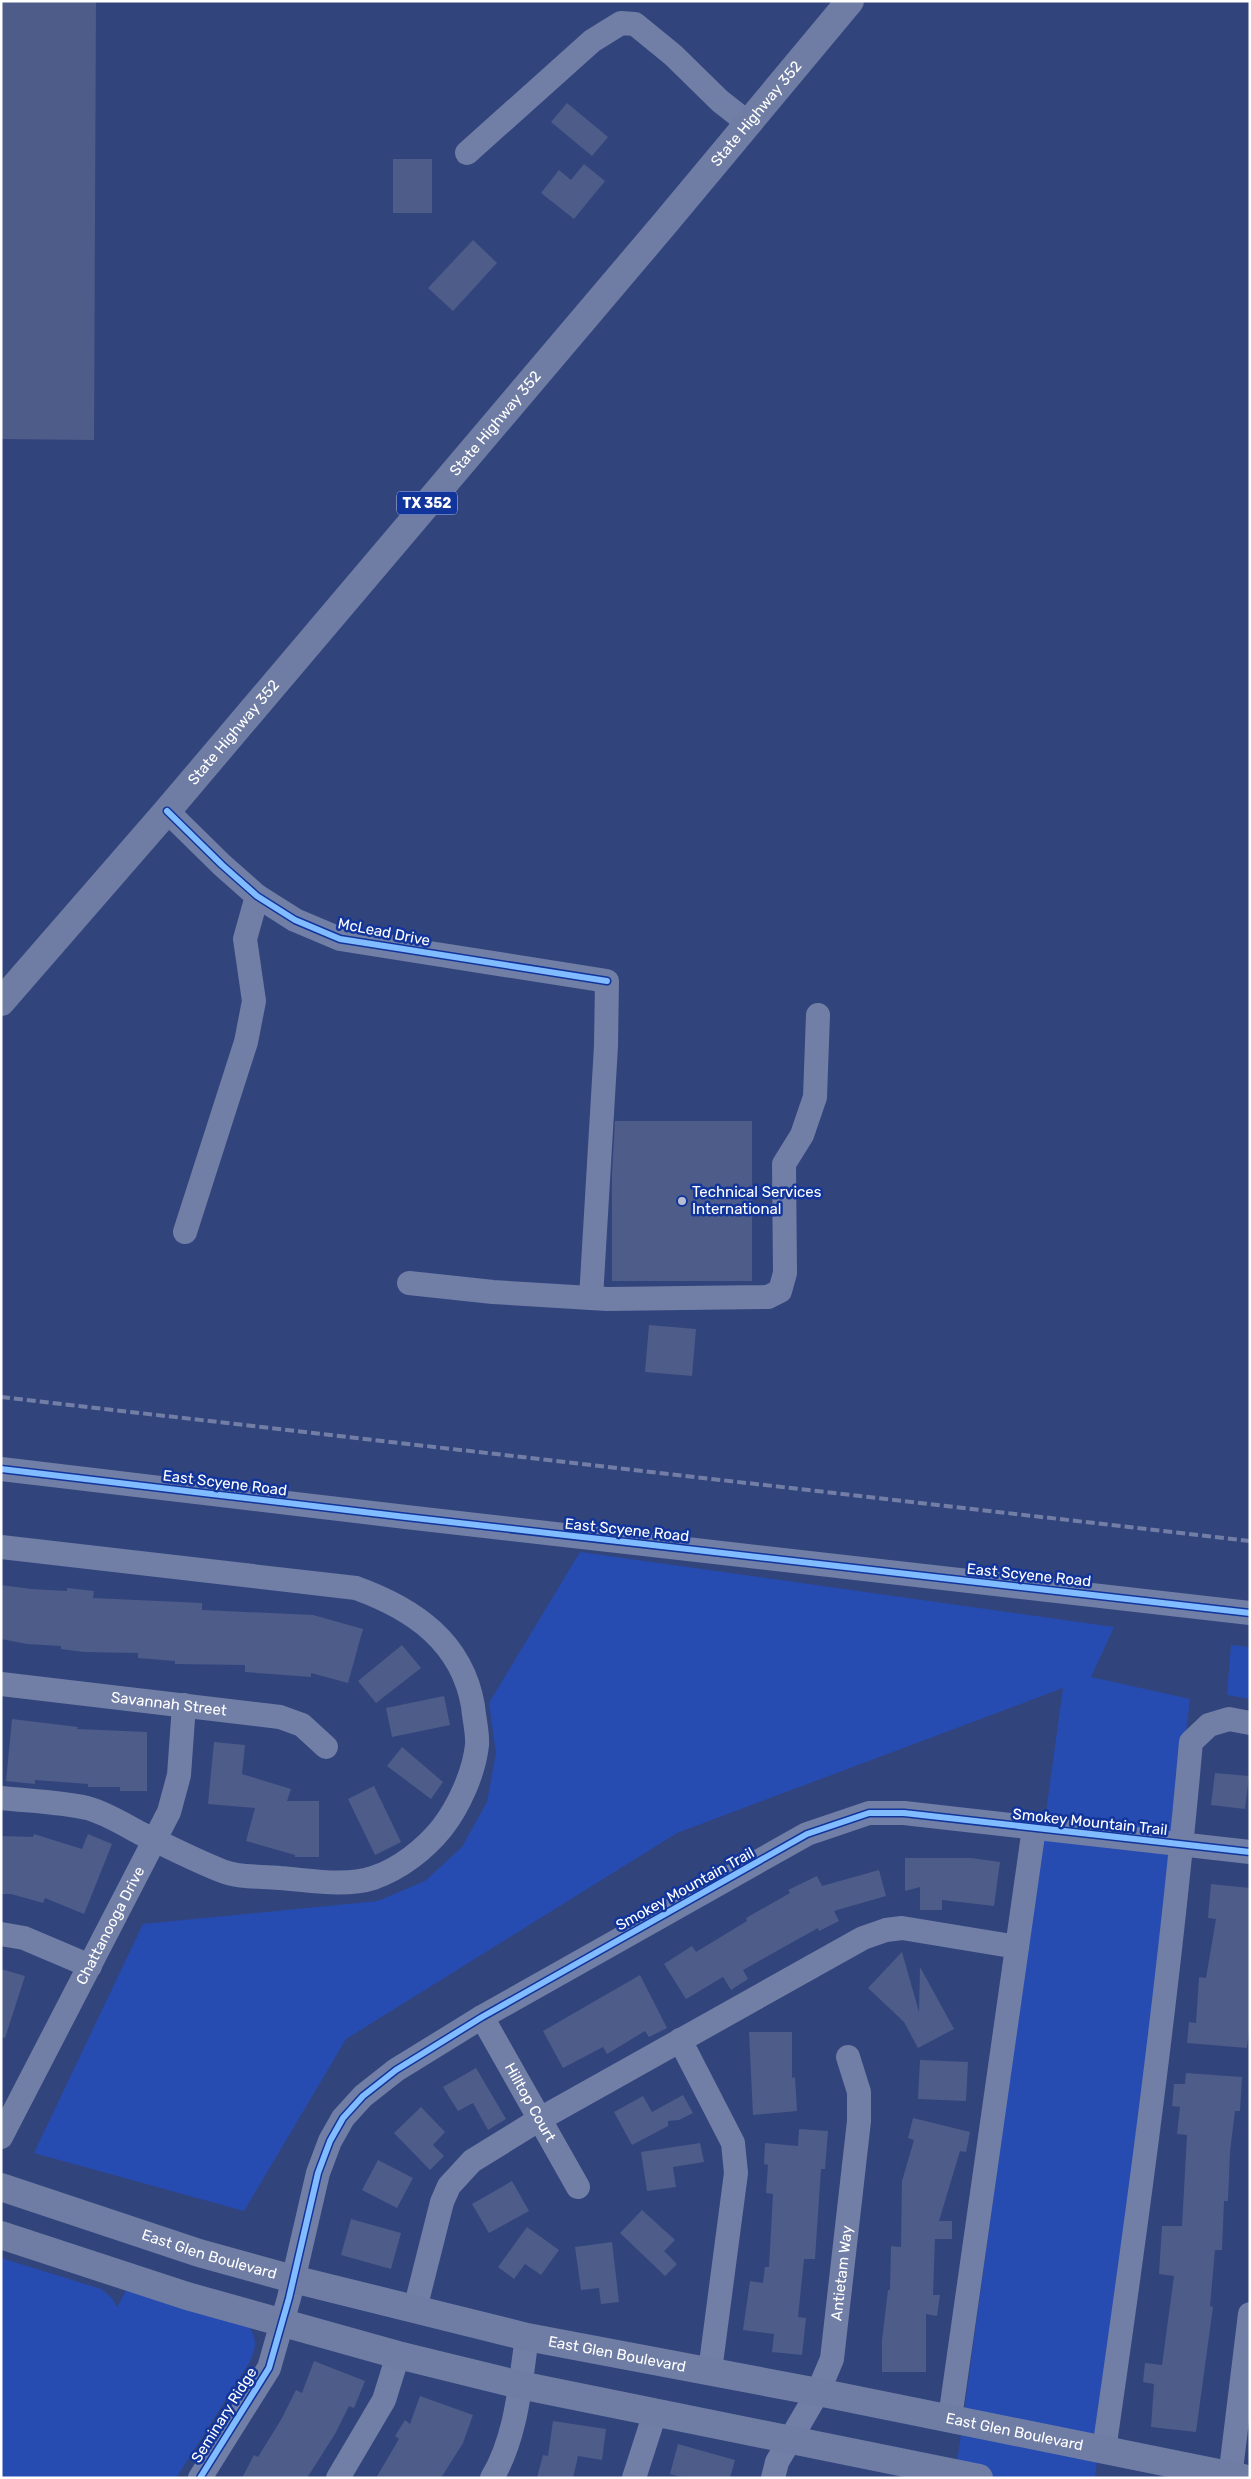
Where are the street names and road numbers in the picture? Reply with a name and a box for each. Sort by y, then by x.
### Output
street label: State Highway 352 [707,57,805,170]
street label: State Highway 352 [446,367,545,480]
road number: TX 352 [397,492,457,514]
street label: State Highway 352 [184,676,283,789]
street label: McLead Drive [336,914,432,950]
street label: East Scyene Road [162,1466,288,1500]
street label: East Scyene Road [564,1515,690,1545]
street label: East Scyene Road [966,1560,1092,1590]
street label: Savannah Street [110,1688,228,1720]
street label: Smokey Mountain Trail [1012,1805,1168,1839]
street label: Smokey Mountain Trail [613,1843,757,1935]
street label: Chattanooga Drive [72,1863,148,1988]
street label: Hilltop Court [501,2060,560,2145]
street label: Antietam Way [827,2224,856,2322]
street label: East Glen Boulevard [140,2226,279,2283]
street label: East Glen Boulevard [547,2332,687,2376]
street label: Seminary Ridge [187,2364,261,2466]
street label: East Glen Boulevard [944,2409,1085,2454]

